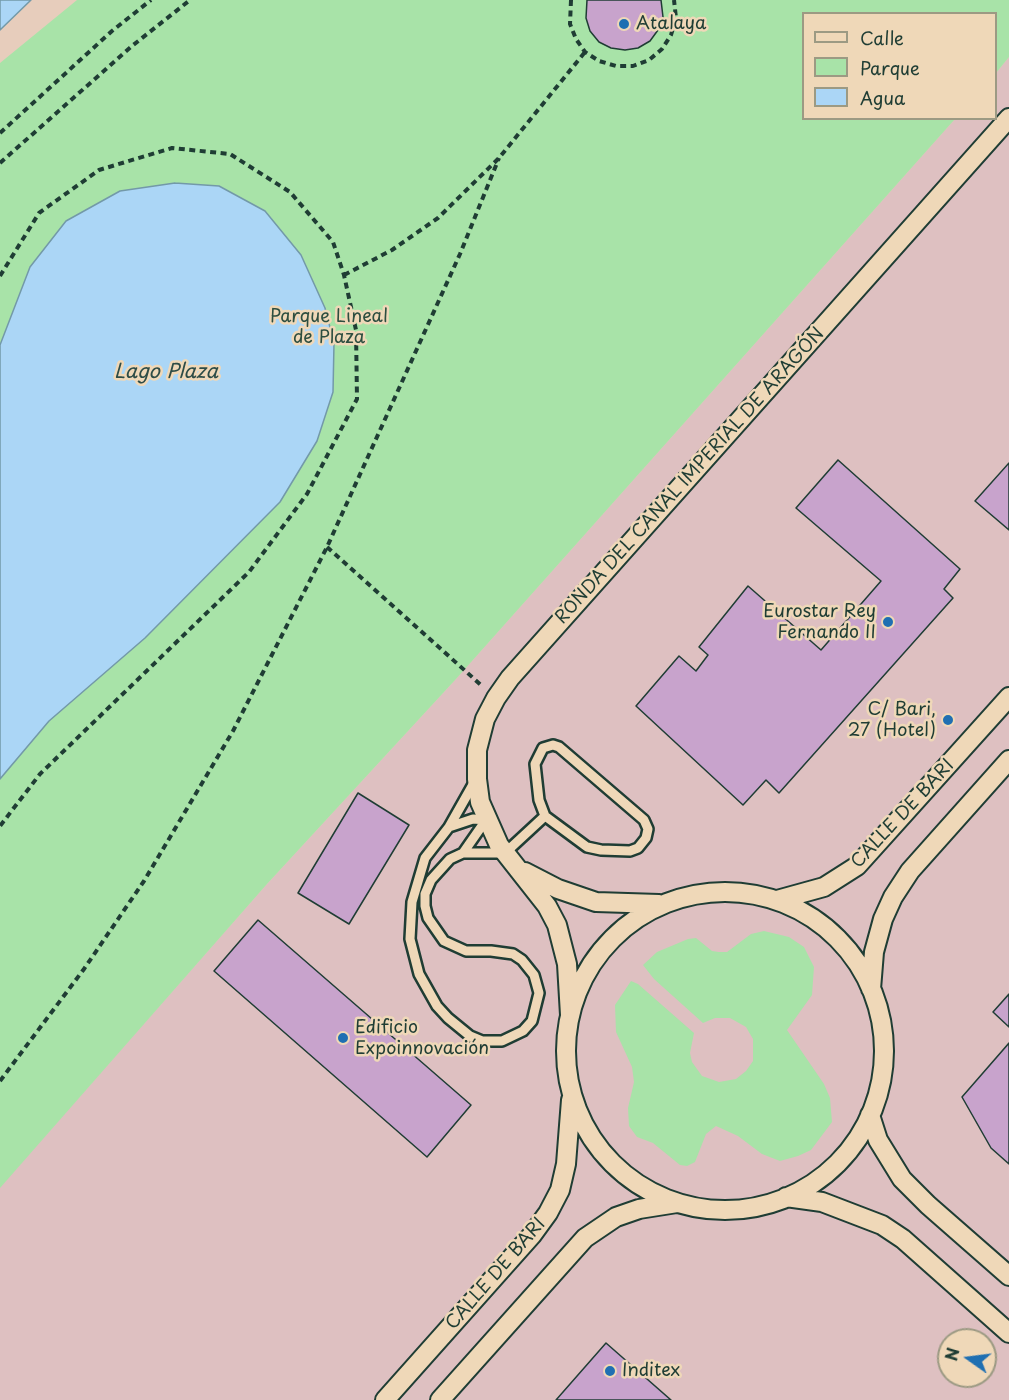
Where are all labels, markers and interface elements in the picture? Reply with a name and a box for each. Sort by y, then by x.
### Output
legend [802,12,997,120]
place label: Atalaya [636,13,706,35]
marker: Atalaya [617,17,631,31]
text: Calle [860,24,904,51]
text: Parque [860,54,920,81]
text: Agua [860,84,905,111]
park label: Parque Lineal de Plaza [270,306,388,348]
street label: RONDA DEL CANAL IMPERIAL DE ARAGÓN [551,323,829,629]
water label: Lago Plaza [114,360,218,384]
place label: Eurostar Rey Fernando II [763,601,876,644]
marker: Eurostar Rey Fernando II [881,615,895,629]
place label: C/ Bari, 27 (Hotel) [848,699,936,742]
marker: C/ Bari, 27 (Hotel) [941,713,955,727]
street label: CALLE DE BARI [847,755,959,873]
place label: Edificio Expoinnovación [355,1017,489,1060]
marker: Edificio Expoinnovación [336,1031,350,1045]
street label: CALLE DE BARI [442,1214,550,1334]
north arrow [937,1328,997,1388]
text: N [938,1345,965,1363]
place label: Inditex [622,1360,680,1382]
marker: Inditex [603,1364,617,1378]

